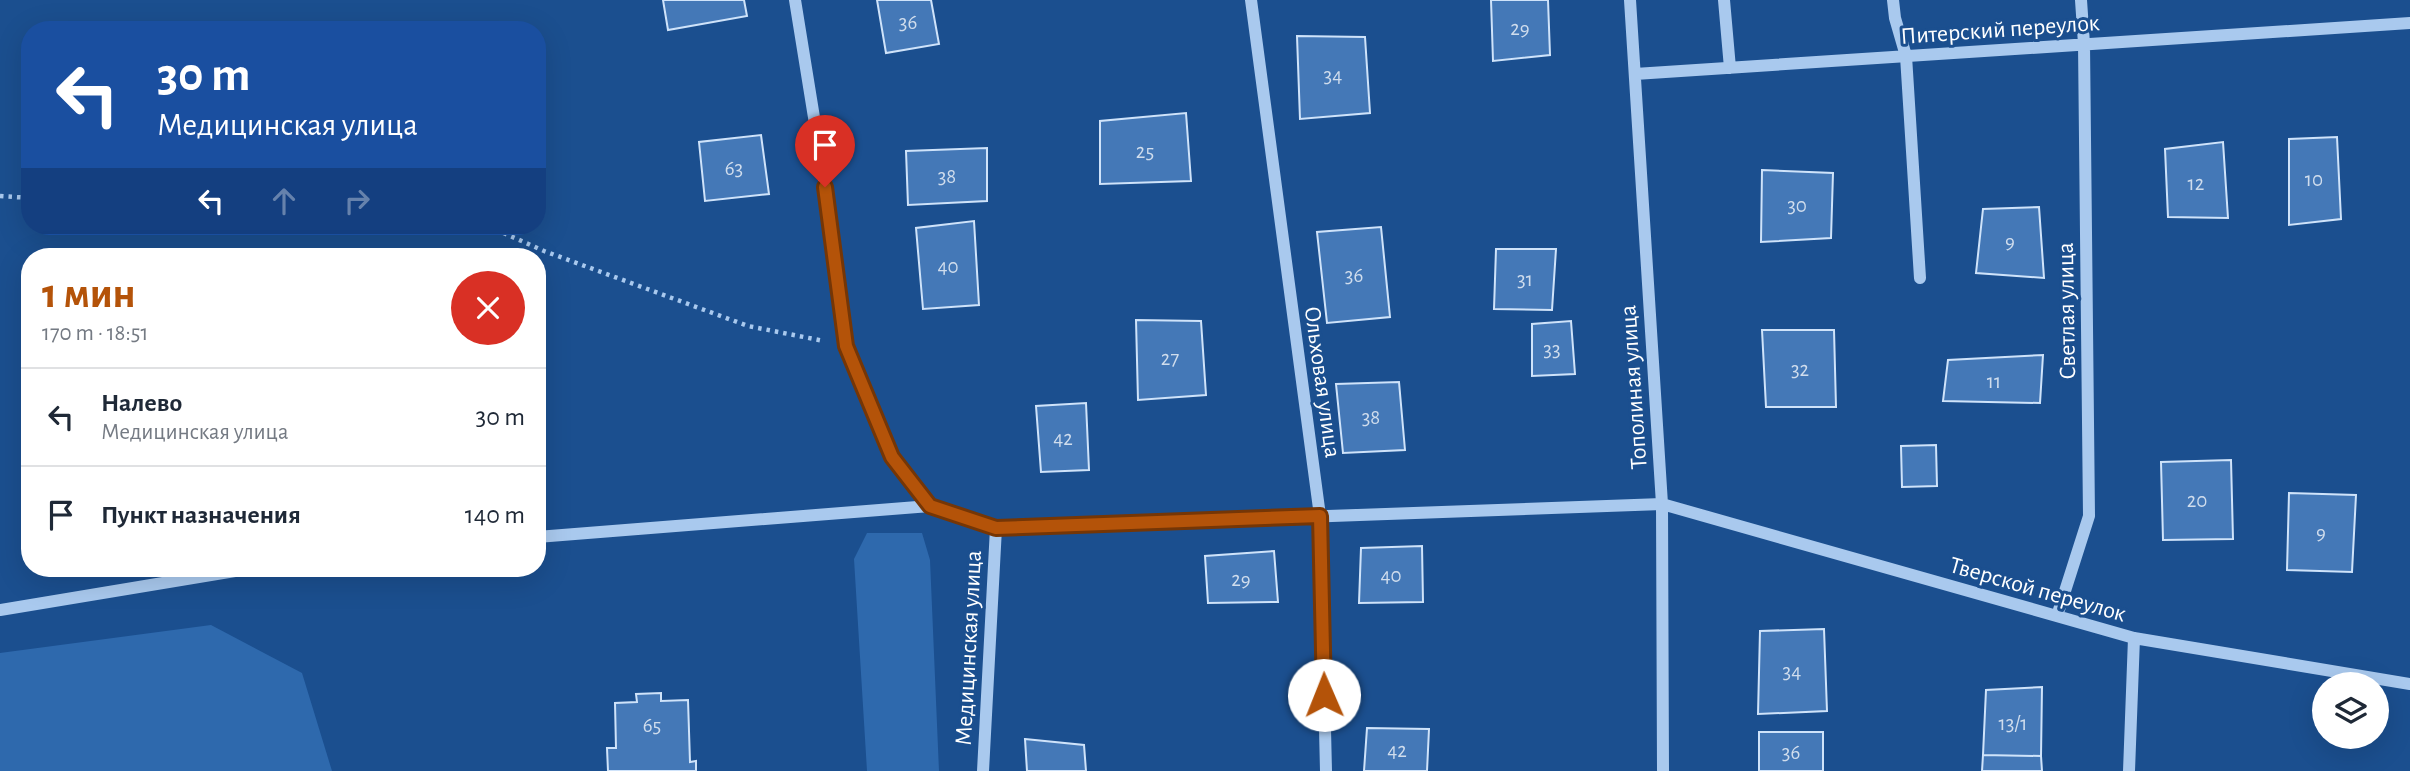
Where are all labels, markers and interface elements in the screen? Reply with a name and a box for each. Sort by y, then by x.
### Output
street label: Питерский переулок [1900,11,2100,49]
house number: 36 [899,12,917,33]
house number: 29 [1510,18,1530,39]
icon: left [42,49,133,140]
text: 30 m [157,51,251,100]
house number: 34 [1324,65,1342,86]
text: Медицинская улица [157,109,418,141]
pin [795,115,855,187]
icon: arrive [806,126,844,164]
house number: 25 [1136,141,1154,162]
house number: 63 [725,158,743,179]
house number: 38 [938,166,956,187]
house number: 10 [2305,169,2323,190]
house number: 12 [2188,173,2204,194]
icon: left [192,182,230,220]
icon: ahead [265,182,303,220]
icon: right [338,182,376,220]
house number: 30 [1787,195,1807,216]
house number: 9 [2005,231,2015,252]
street label: Светлая улица [2054,242,2080,380]
house number: 40 [937,256,959,277]
house number: 36 [1345,265,1363,286]
house number: 31 [1517,269,1533,290]
button: close [451,271,525,345]
text: 1 мин [42,273,136,315]
street label: Тополиная улица [1616,304,1652,470]
street label: Ольховая улица [1299,305,1345,459]
text: 170 m · 18:51 [42,322,148,345]
house number: 33 [1543,339,1561,360]
house number: 27 [1161,348,1179,369]
house number: 32 [1791,359,1809,380]
house number: 11 [1987,371,2001,392]
text: Налево [101,390,182,416]
icon: left [42,398,80,436]
text: 30 m [475,404,525,430]
house number: 38 [1362,407,1380,428]
text: Медицинская улица [101,421,289,444]
house number: 42 [1053,428,1073,449]
house number: 20 [2187,490,2207,511]
icon: arrive [42,496,80,534]
text: Пункт назначения [101,502,301,528]
text: 140 m [465,502,525,528]
house number: 9 [2316,522,2326,543]
street label: Медицинская улица [952,550,986,746]
street label: Тверской переулок [1947,553,2129,627]
house number: 40 [1380,565,1402,586]
house number: 29 [1231,569,1251,590]
position arrow [1287,658,1361,732]
house number: 34 [1783,661,1801,682]
map controls [2312,672,2389,749]
button: layers [2312,672,2389,749]
house number: 13/1 [1998,713,2028,734]
house number: 65 [643,715,661,736]
house number: 42 [1387,740,1407,761]
house number: 36 [1782,742,1800,763]

